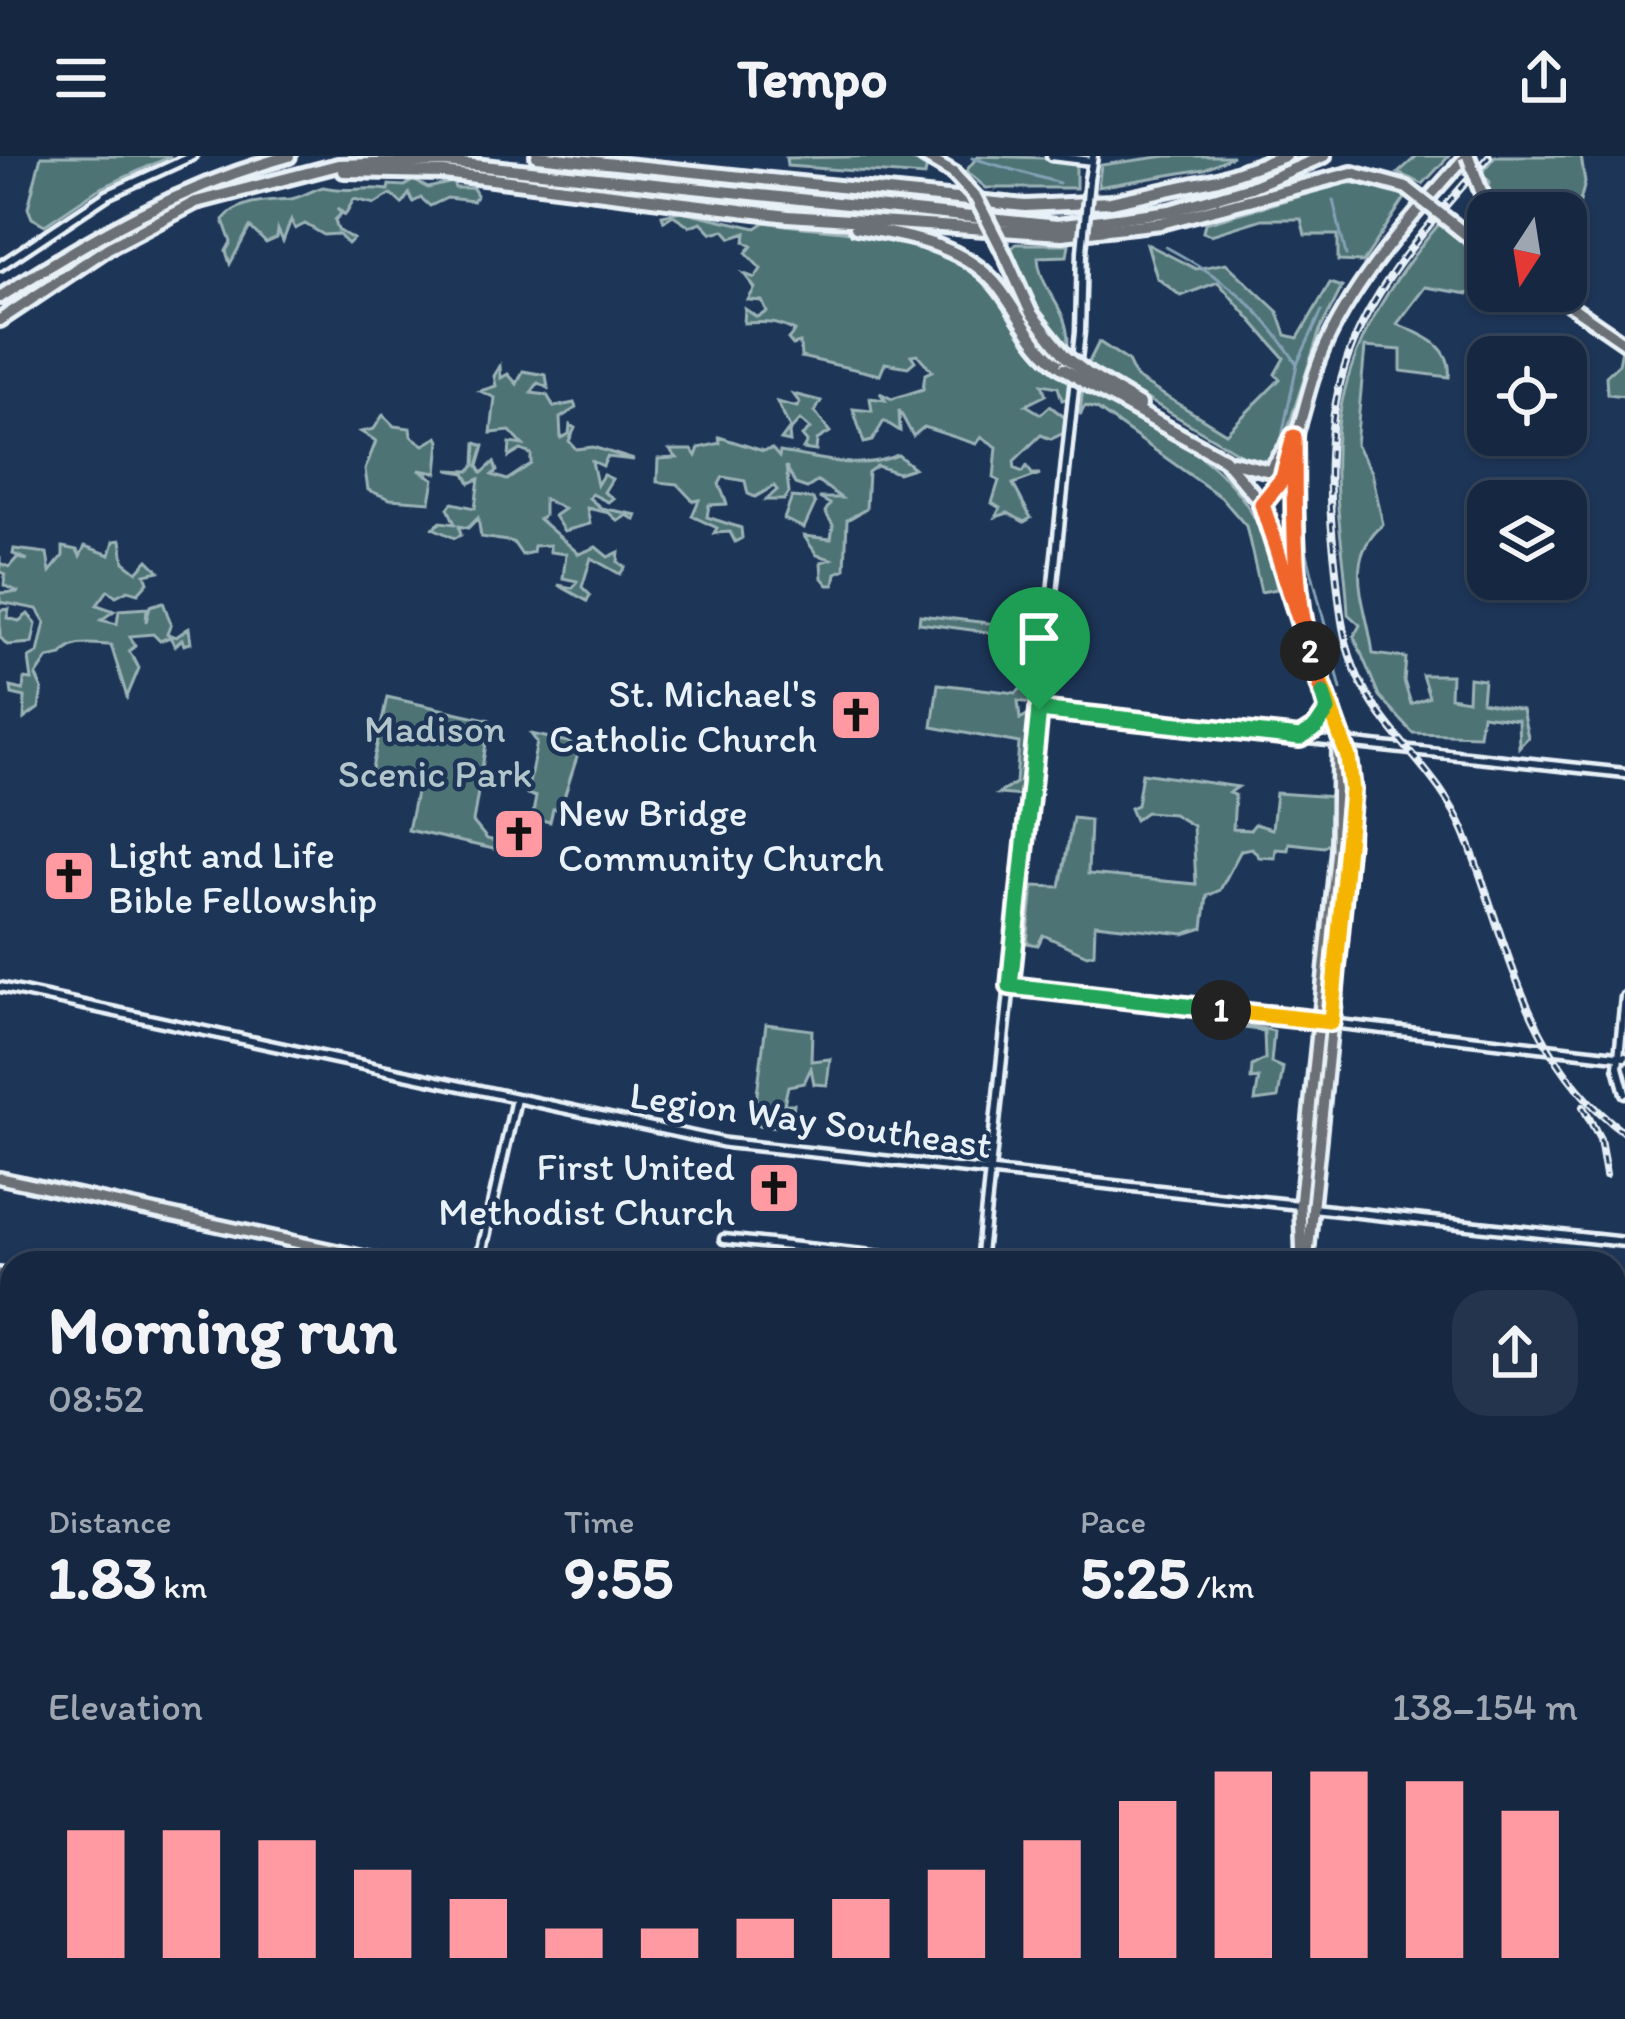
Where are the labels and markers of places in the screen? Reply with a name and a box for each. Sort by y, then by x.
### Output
pin [988,587,1090,710]
pin: 2 [1280,621,1340,681]
place label: St. Michael's Catholic Church [549,670,817,762]
church icon: St. Michael's Catholic Church [828,687,884,743]
place label: New Bridge Community Church [558,789,884,881]
church icon: New Bridge Community Church [491,806,547,862]
place label: Light and Life Bible Fellowship [108,831,377,923]
church icon: Light and Life Bible Fellowship [41,848,97,904]
pin: 1 [1191,980,1251,1040]
place label: First United Methodist Church [438,1143,735,1235]
church icon: First United Methodist Church [746,1160,802,1216]

